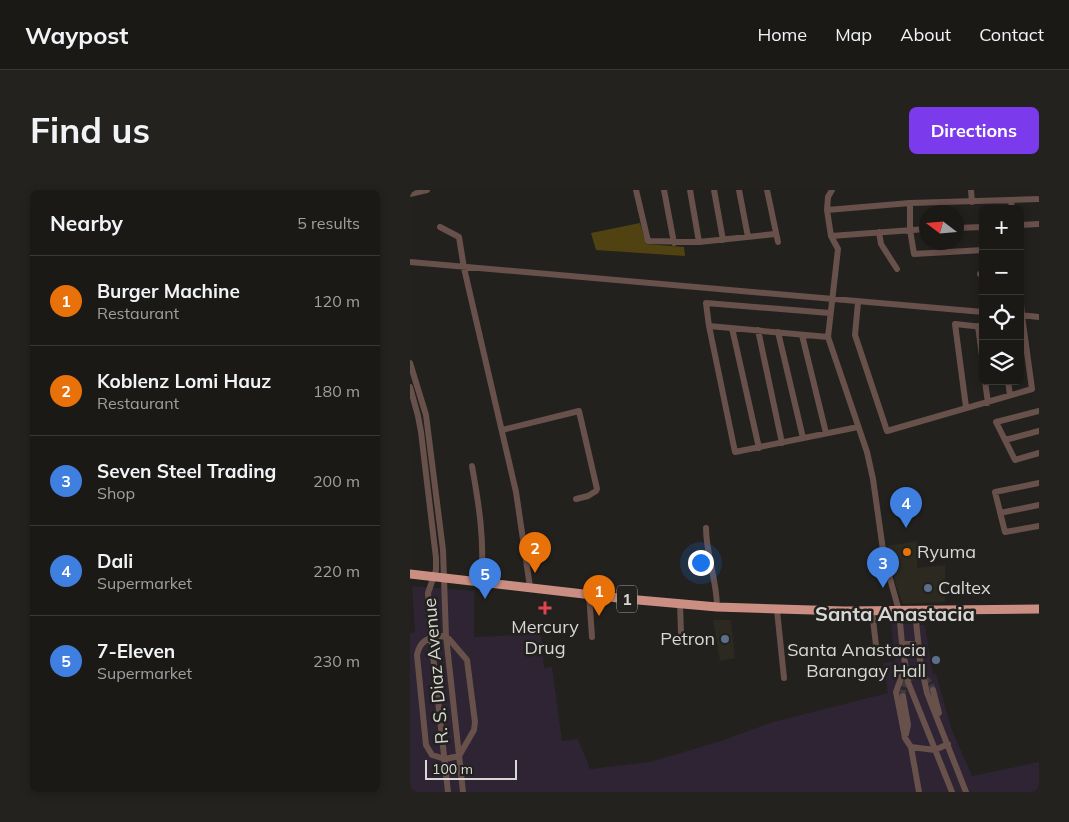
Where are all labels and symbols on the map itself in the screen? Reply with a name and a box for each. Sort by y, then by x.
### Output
north arrow [919,205,964,250]
pin: 4 [890,487,922,528]
pin: 2 [519,532,551,573]
place label: Ryuma [917,540,976,563]
marker: Ryuma [901,546,913,558]
pin: 3 [867,547,899,588]
your location [688,550,714,576]
pin: 5 [469,558,501,599]
pin: 1 [583,575,615,616]
place label: Caltex [938,576,991,599]
marker: Caltex [922,582,934,594]
road number: 1 [617,586,637,612]
street label: R. S. Diaz Avenue [418,597,453,745]
district label: Santa Anastacia [815,601,975,626]
marker: Mercury Drug [539,602,551,614]
place label: Mercury Drug [511,615,579,659]
place label: Petron [660,627,715,650]
marker: Petron [719,633,731,645]
place label: Santa Anastacia Barangay Hall [787,638,926,682]
marker: Santa Anastacia Barangay Hall [930,654,942,666]
scale bar [425,757,518,780]

